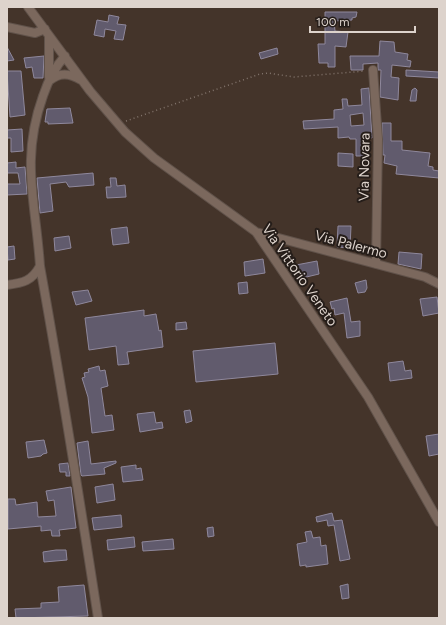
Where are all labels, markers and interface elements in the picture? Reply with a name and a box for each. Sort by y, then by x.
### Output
scale bar [310,8,415,34]
text: 100 m [316,15,350,29]
street label: Via Novara [355,133,374,201]
street label: Via Vittorio Veneto [258,221,341,329]
street label: Via Palermo [313,227,389,262]

